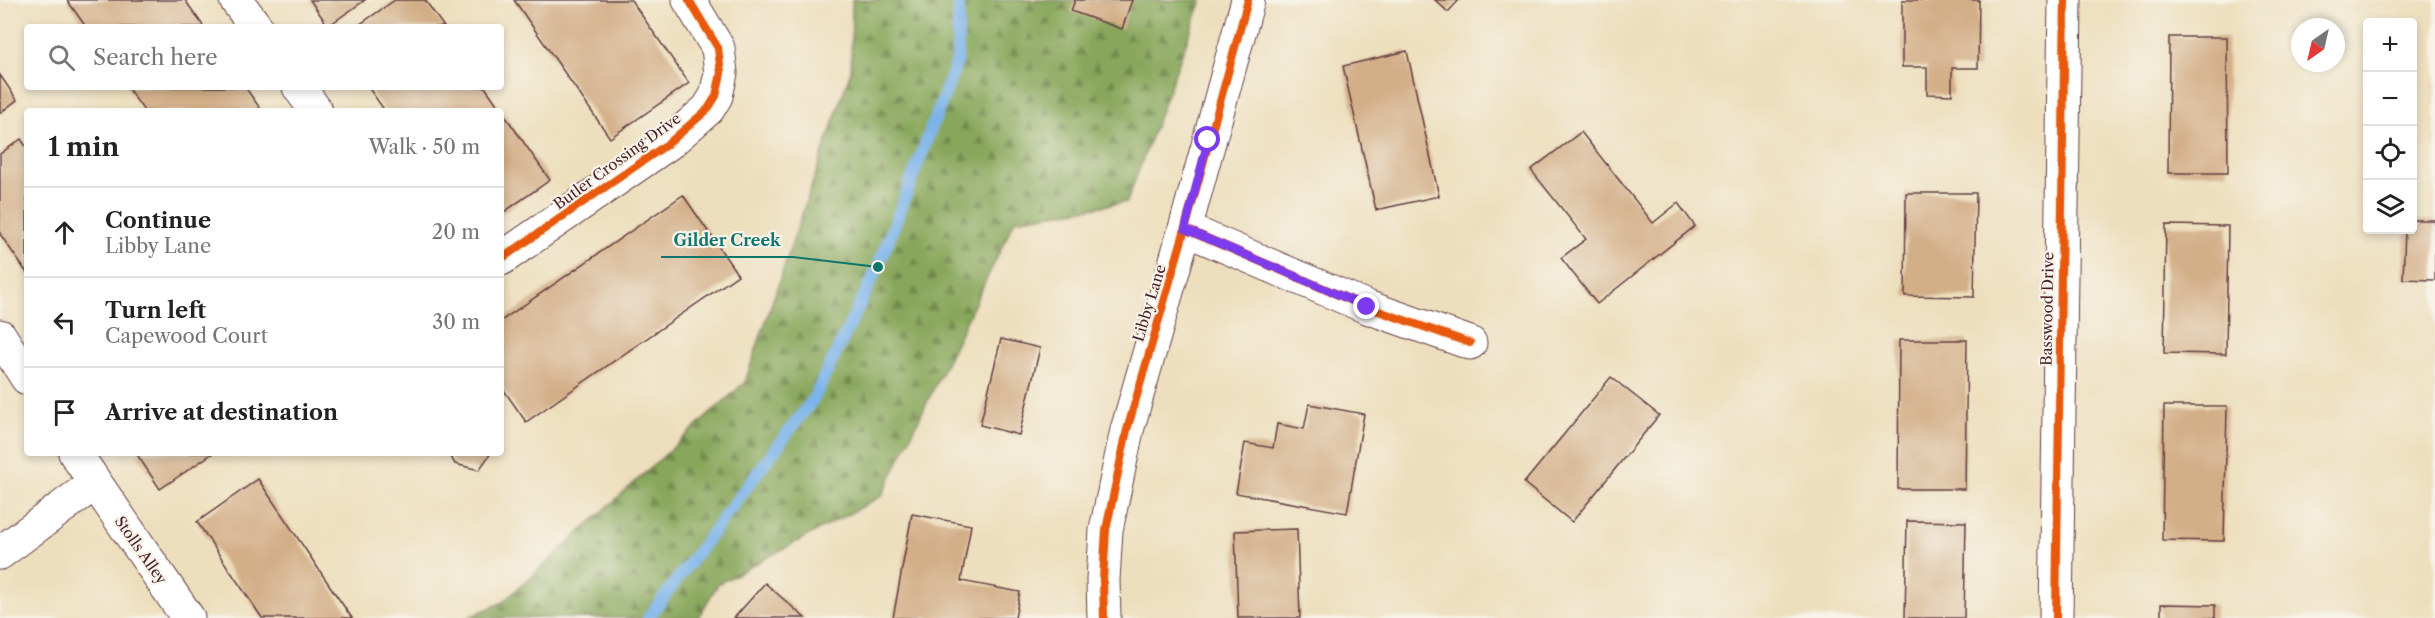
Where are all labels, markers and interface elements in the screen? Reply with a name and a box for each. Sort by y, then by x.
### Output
north arrow [2291,18,2345,72]
map controls [2363,18,2417,234]
button: + [2363,18,2417,72]
search box [24,24,504,90]
icon: search [45,41,78,74]
text: Search here [93,44,218,71]
button: − [2363,72,2417,126]
street label: Butler Crossing Drive [550,108,684,214]
route start [1194,126,1220,152]
button: locate [2363,126,2417,180]
text: 1 min [48,131,119,163]
text: Walk · 50 m [368,135,480,159]
button: layers [2363,180,2417,234]
text: Continue [105,207,211,234]
icon: ahead [48,216,81,249]
text: 20 m [432,220,480,244]
callout: Gilder Creek [661,223,793,257]
text: Gilder Creek [674,230,781,250]
text: Libby Lane [105,234,211,258]
street label: Basswood Drive [2037,252,2057,366]
street label: Libby Lane [1128,262,1170,344]
route end [1353,293,1379,319]
text: Turn left [105,297,206,324]
icon: left [48,306,81,339]
text: 30 m [432,310,480,334]
text: Capewood Court [105,324,268,348]
icon: arrive [48,396,81,429]
text: Arrive at destination [105,399,338,426]
street label: Stolls Alley [111,512,172,588]

